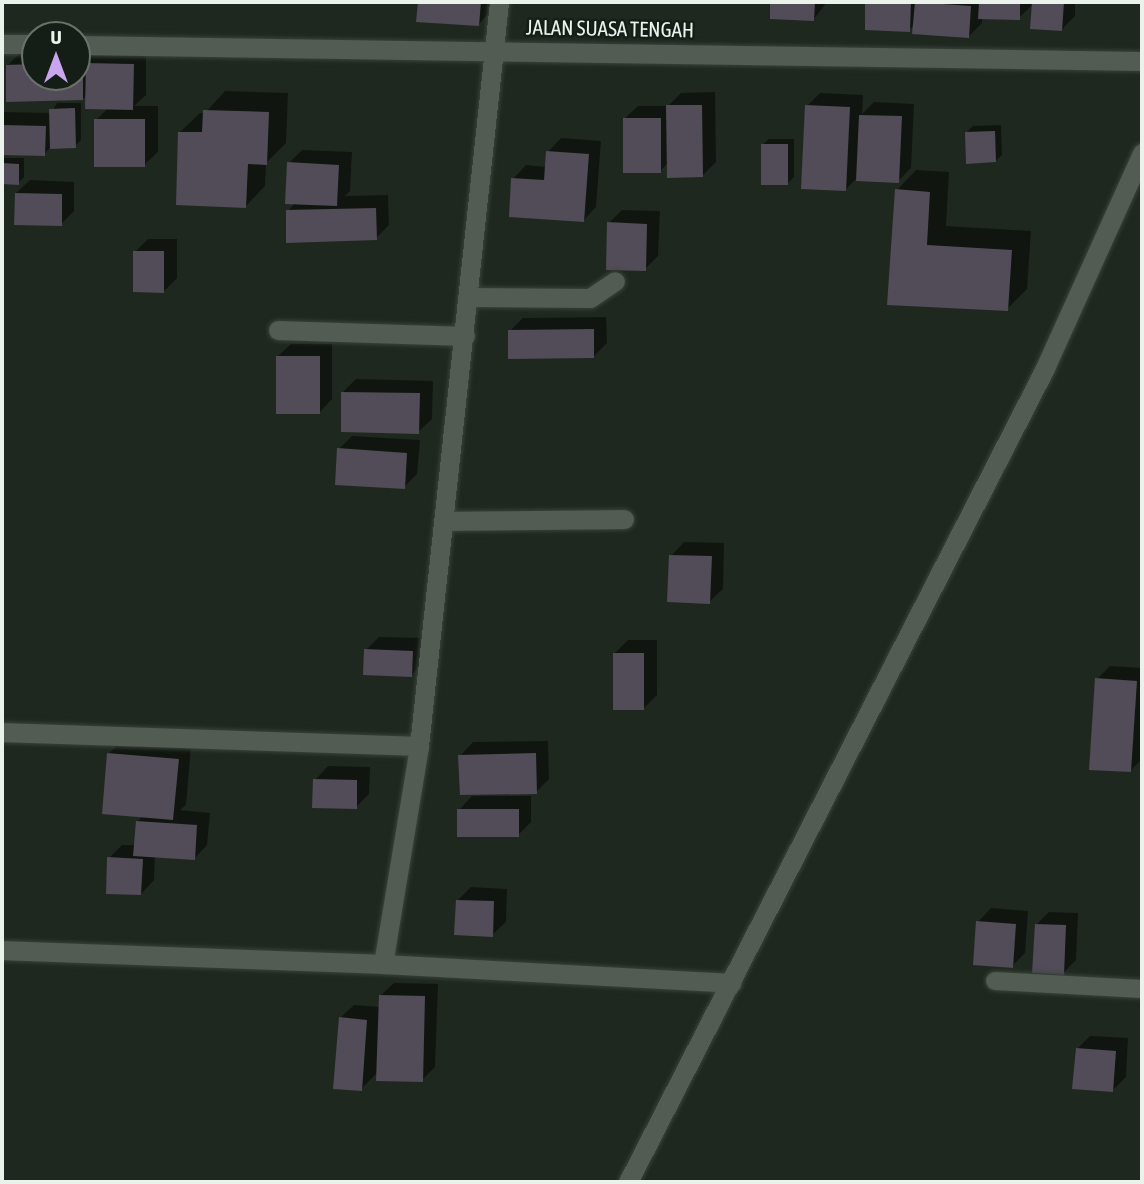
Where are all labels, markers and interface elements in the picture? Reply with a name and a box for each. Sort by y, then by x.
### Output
street label: JALAN SUASA TENGAH [526,14,694,42]
north arrow [21,21,91,91]
text: U [50,26,62,48]

